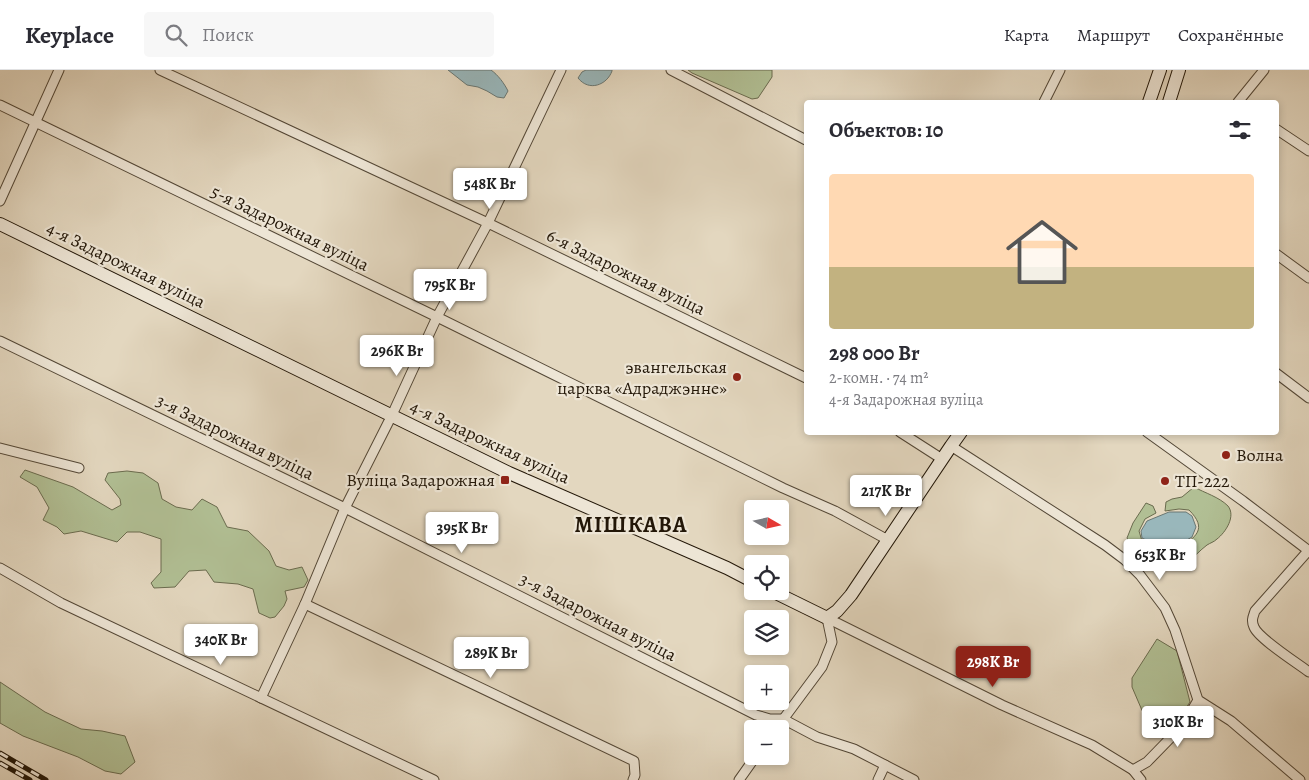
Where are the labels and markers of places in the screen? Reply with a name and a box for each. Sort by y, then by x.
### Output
pin: 548K Br [444,168,536,210]
pin: 795K Br [404,268,496,311]
pin: 296K Br [351,334,443,377]
place label: эвангельская царква «Адраджэнне» [557,355,727,400]
marker: эвангельская царква «Адраджэнне» [731,371,743,383]
place label: Волна [1236,443,1284,467]
marker: Волна [1220,449,1232,461]
place label: Вуліца Задарожная [346,468,495,492]
place label: ТП-222 [1175,469,1230,493]
marker: Вуліца Задарожная [499,474,511,486]
pin: 217K Br [840,474,932,517]
marker: ТП-222 [1159,475,1171,487]
pin: 395K Br [416,512,508,554]
pin: 653K Br [1114,538,1206,581]
pin: 340K Br [175,624,267,666]
pin: 289K Br [445,636,537,679]
pin: 298K Br [947,646,1039,688]
pin: 310K Br [1132,706,1224,748]

